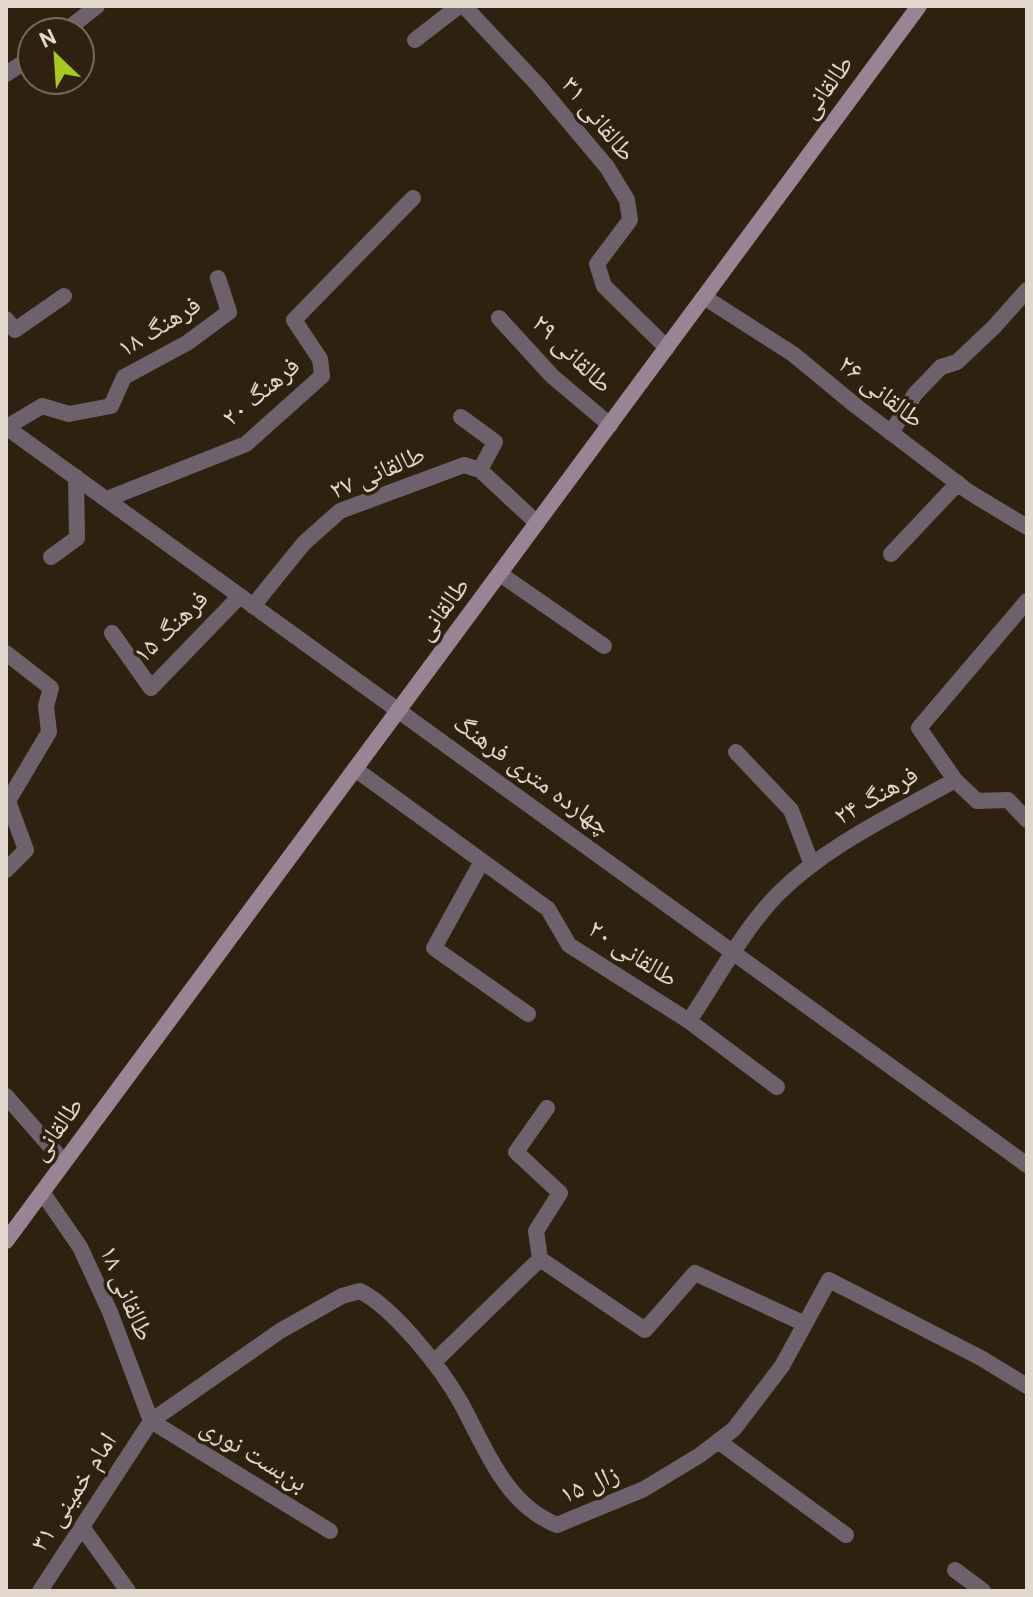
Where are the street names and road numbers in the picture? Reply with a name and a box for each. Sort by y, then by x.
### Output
street label: طالقانی [794,50,862,126]
street label: طالقانی ۳۱ [553,71,641,169]
street label: فرهنگ ۱۸ [112,290,208,366]
street label: طالقانی ۲۹ [523,308,619,402]
street label: طالقانی ۲۶ [830,349,930,437]
street label: فرهنگ ۲۰ [216,351,308,435]
street label: طالقانی ۲۷ [325,439,431,509]
street label: طالقانی [409,572,479,648]
street label: فرهنگ ۱۵ [127,584,217,672]
street label: چهارده متری فرهنگ [446,708,616,844]
street label: فرهنگ ۲۴ [829,760,925,834]
street label: طالقانی ۲۰ [581,914,683,996]
street label: طالقانی [24,1092,92,1168]
street label: طالقانی ۱۸ [90,1241,160,1347]
street label: بن‌بست نوری [193,1411,313,1501]
street label: امام خمینی ۳۱ [24,1427,126,1559]
street label: زال ۱۵ [555,1459,625,1513]

